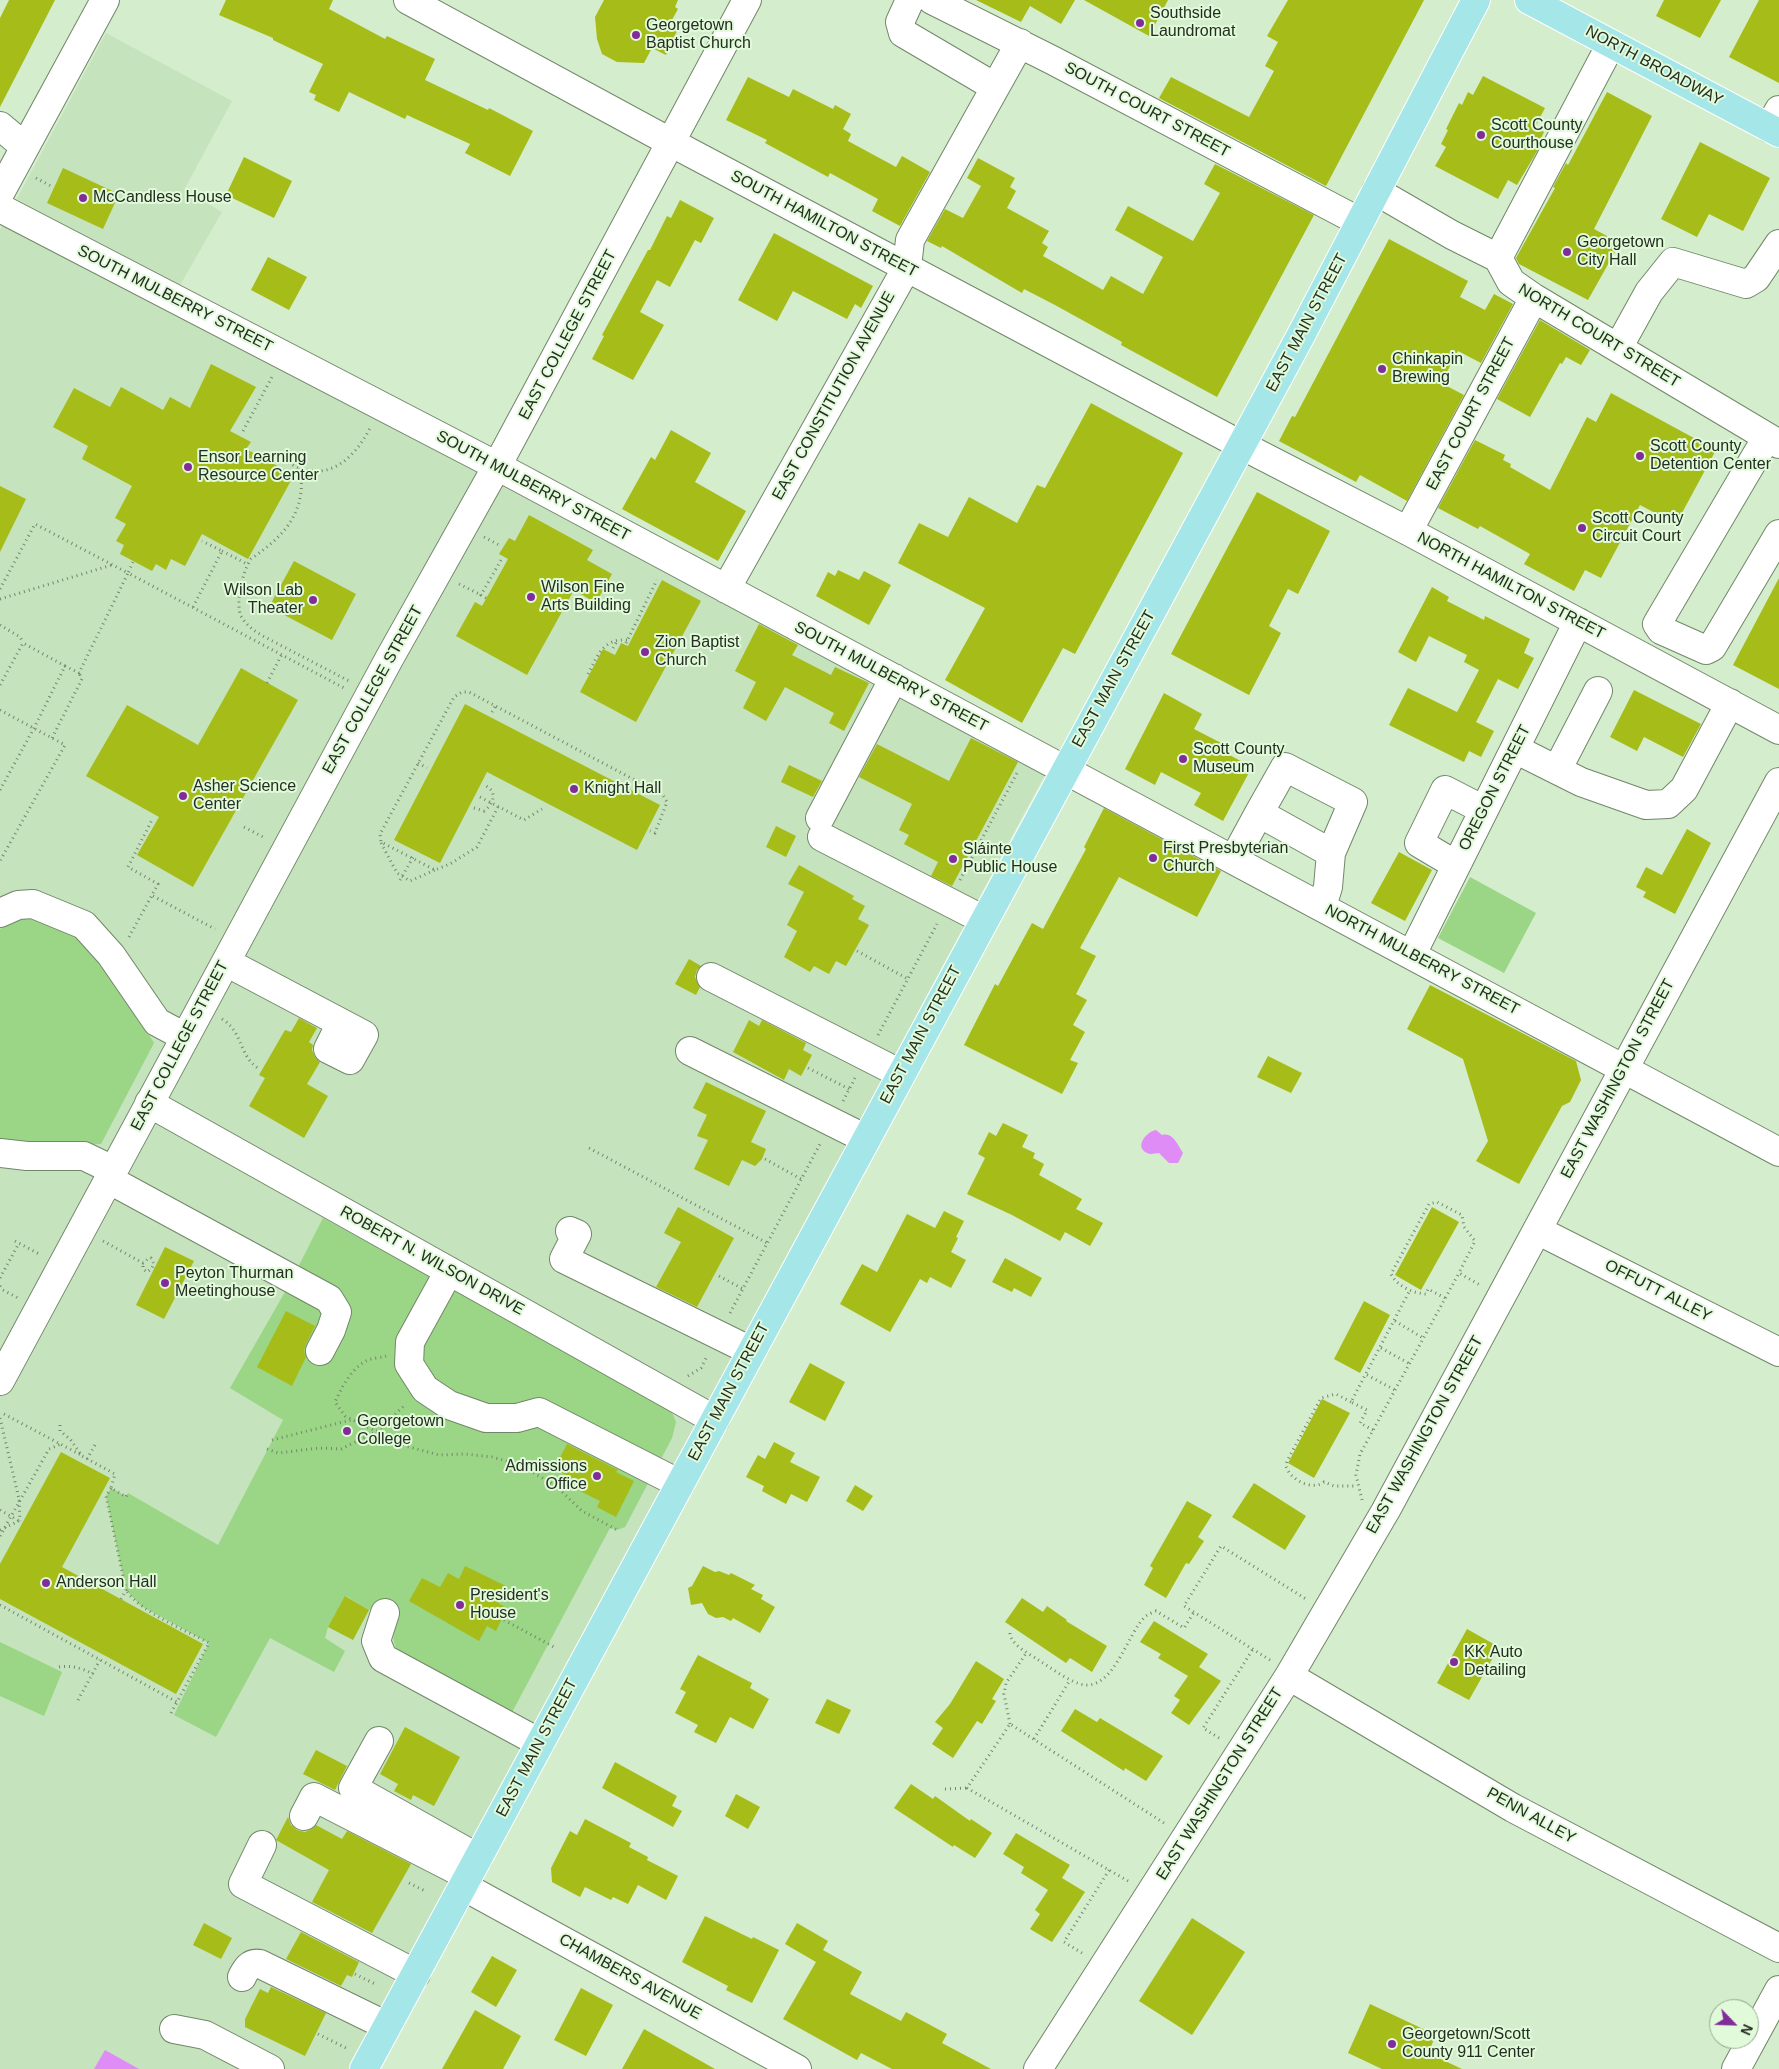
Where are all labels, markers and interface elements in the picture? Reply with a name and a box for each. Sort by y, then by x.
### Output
place label: Southside Laundromat [1150,4,1235,42]
place label: Georgetown Baptist Church [646,16,751,54]
marker: Southside Laundromat [1134,17,1146,29]
street label: NORTH BROADWAY [1582,22,1726,110]
marker: Georgetown Baptist Church [630,29,642,41]
street label: SOUTH COURT STREET [1061,58,1233,162]
place label: Scott County Courthouse [1491,116,1583,154]
marker: Scott County Courthouse [1475,129,1487,141]
street label: SOUTH HAMILTON STREET [727,166,921,282]
place label: McCandless House [93,188,232,208]
marker: McCandless House [77,192,89,204]
place label: Georgetown City Hall [1577,233,1664,271]
street label: SOUTH MULBERRY STREET [74,241,276,357]
marker: Georgetown City Hall [1561,246,1573,258]
street label: EAST COLLEGE STREET [515,247,621,423]
street label: EAST MAIN STREET [1262,251,1352,395]
street label: NORTH COURT STREET [1515,280,1683,392]
street label: EAST CONSTITUTION AVENUE [769,288,899,504]
street label: EAST COURT STREET [1423,334,1519,494]
place label: Chinkapin Brewing [1392,350,1463,388]
marker: Chinkapin Brewing [1376,363,1388,375]
street label: SOUTH MULBERRY STREET [433,427,633,545]
place label: Scott County Detention Center [1650,437,1771,475]
place label: Ensor Learning Resource Center [198,448,319,486]
marker: Scott County Detention Center [1634,450,1646,462]
marker: Ensor Learning Resource Center [182,461,194,473]
place label: Scott County Circuit Court [1592,509,1684,547]
marker: Scott County Circuit Court [1576,522,1588,534]
street label: NORTH HAMILTON STREET [1414,528,1608,644]
place label: Wilson Fine Arts Building [541,578,631,616]
place label: Wilson Lab Theater [224,581,303,619]
marker: Wilson Fine Arts Building [525,591,537,603]
marker: Wilson Lab Theater [307,594,319,606]
street label: EAST COLLEGE STREET [319,603,427,777]
street label: EAST MAIN STREET [1068,607,1160,751]
street label: SOUTH MULBERRY STREET [791,618,991,736]
place label: Zion Baptist Church [655,633,739,671]
marker: Zion Baptist Church [639,646,651,658]
street label: OREGON STREET [1455,722,1535,854]
place label: Scott County Museum [1193,740,1285,778]
marker: Scott County Museum [1177,753,1189,765]
place label: Asher Science Center [193,777,296,815]
place label: Knight Hall [584,779,661,799]
marker: Knight Hall [568,783,580,795]
marker: Asher Science Center [177,790,189,802]
place label: First Presbyterian Church [1163,839,1288,877]
place label: Sláinte Public House [963,840,1057,878]
marker: First Presbyterian Church [1147,852,1159,864]
marker: Sláinte Public House [947,853,959,865]
street label: NORTH MULBERRY STREET [1322,901,1522,1019]
street label: EAST COLLEGE STREET [127,958,233,1134]
street label: EAST MAIN STREET [876,963,966,1107]
street label: EAST WASHINGTON STREET [1557,976,1679,1182]
street label: ROBERT N. WILSON DRIVE [337,1202,527,1320]
street label: OFFUTT ALLEY [1601,1256,1715,1326]
place label: Peyton Thurman Meetinghouse [175,1264,293,1302]
marker: Peyton Thurman Meetinghouse [159,1277,171,1289]
street label: EAST MAIN STREET [684,1320,774,1464]
street label: EAST WASHINGTON STREET [1363,1333,1487,1537]
place label: Georgetown College [357,1412,444,1450]
marker: Georgetown College [341,1425,353,1437]
place label: Admissions Office [505,1457,587,1495]
marker: Admissions Office [591,1470,603,1482]
place label: Anderson Hall [56,1573,156,1593]
marker: Anderson Hall [40,1577,52,1589]
place label: President's House [470,1586,549,1624]
marker: President's House [454,1599,466,1611]
place label: KK Auto Detailing [1464,1643,1526,1681]
marker: KK Auto Detailing [1448,1656,1460,1668]
street label: EAST MAIN STREET [492,1676,582,1820]
street label: EAST WASHINGTON STREET [1153,1684,1287,1884]
street label: PENN ALLEY [1483,1784,1579,1848]
street label: CHAMBERS AVENUE [555,1930,705,2024]
north arrow [1709,1999,1759,2049]
text: N [1737,2022,1756,2038]
place label: Georgetown/Scott County 911 Center [1402,2025,1535,2063]
marker: Georgetown/Scott County 911 Center [1386,2038,1398,2050]

